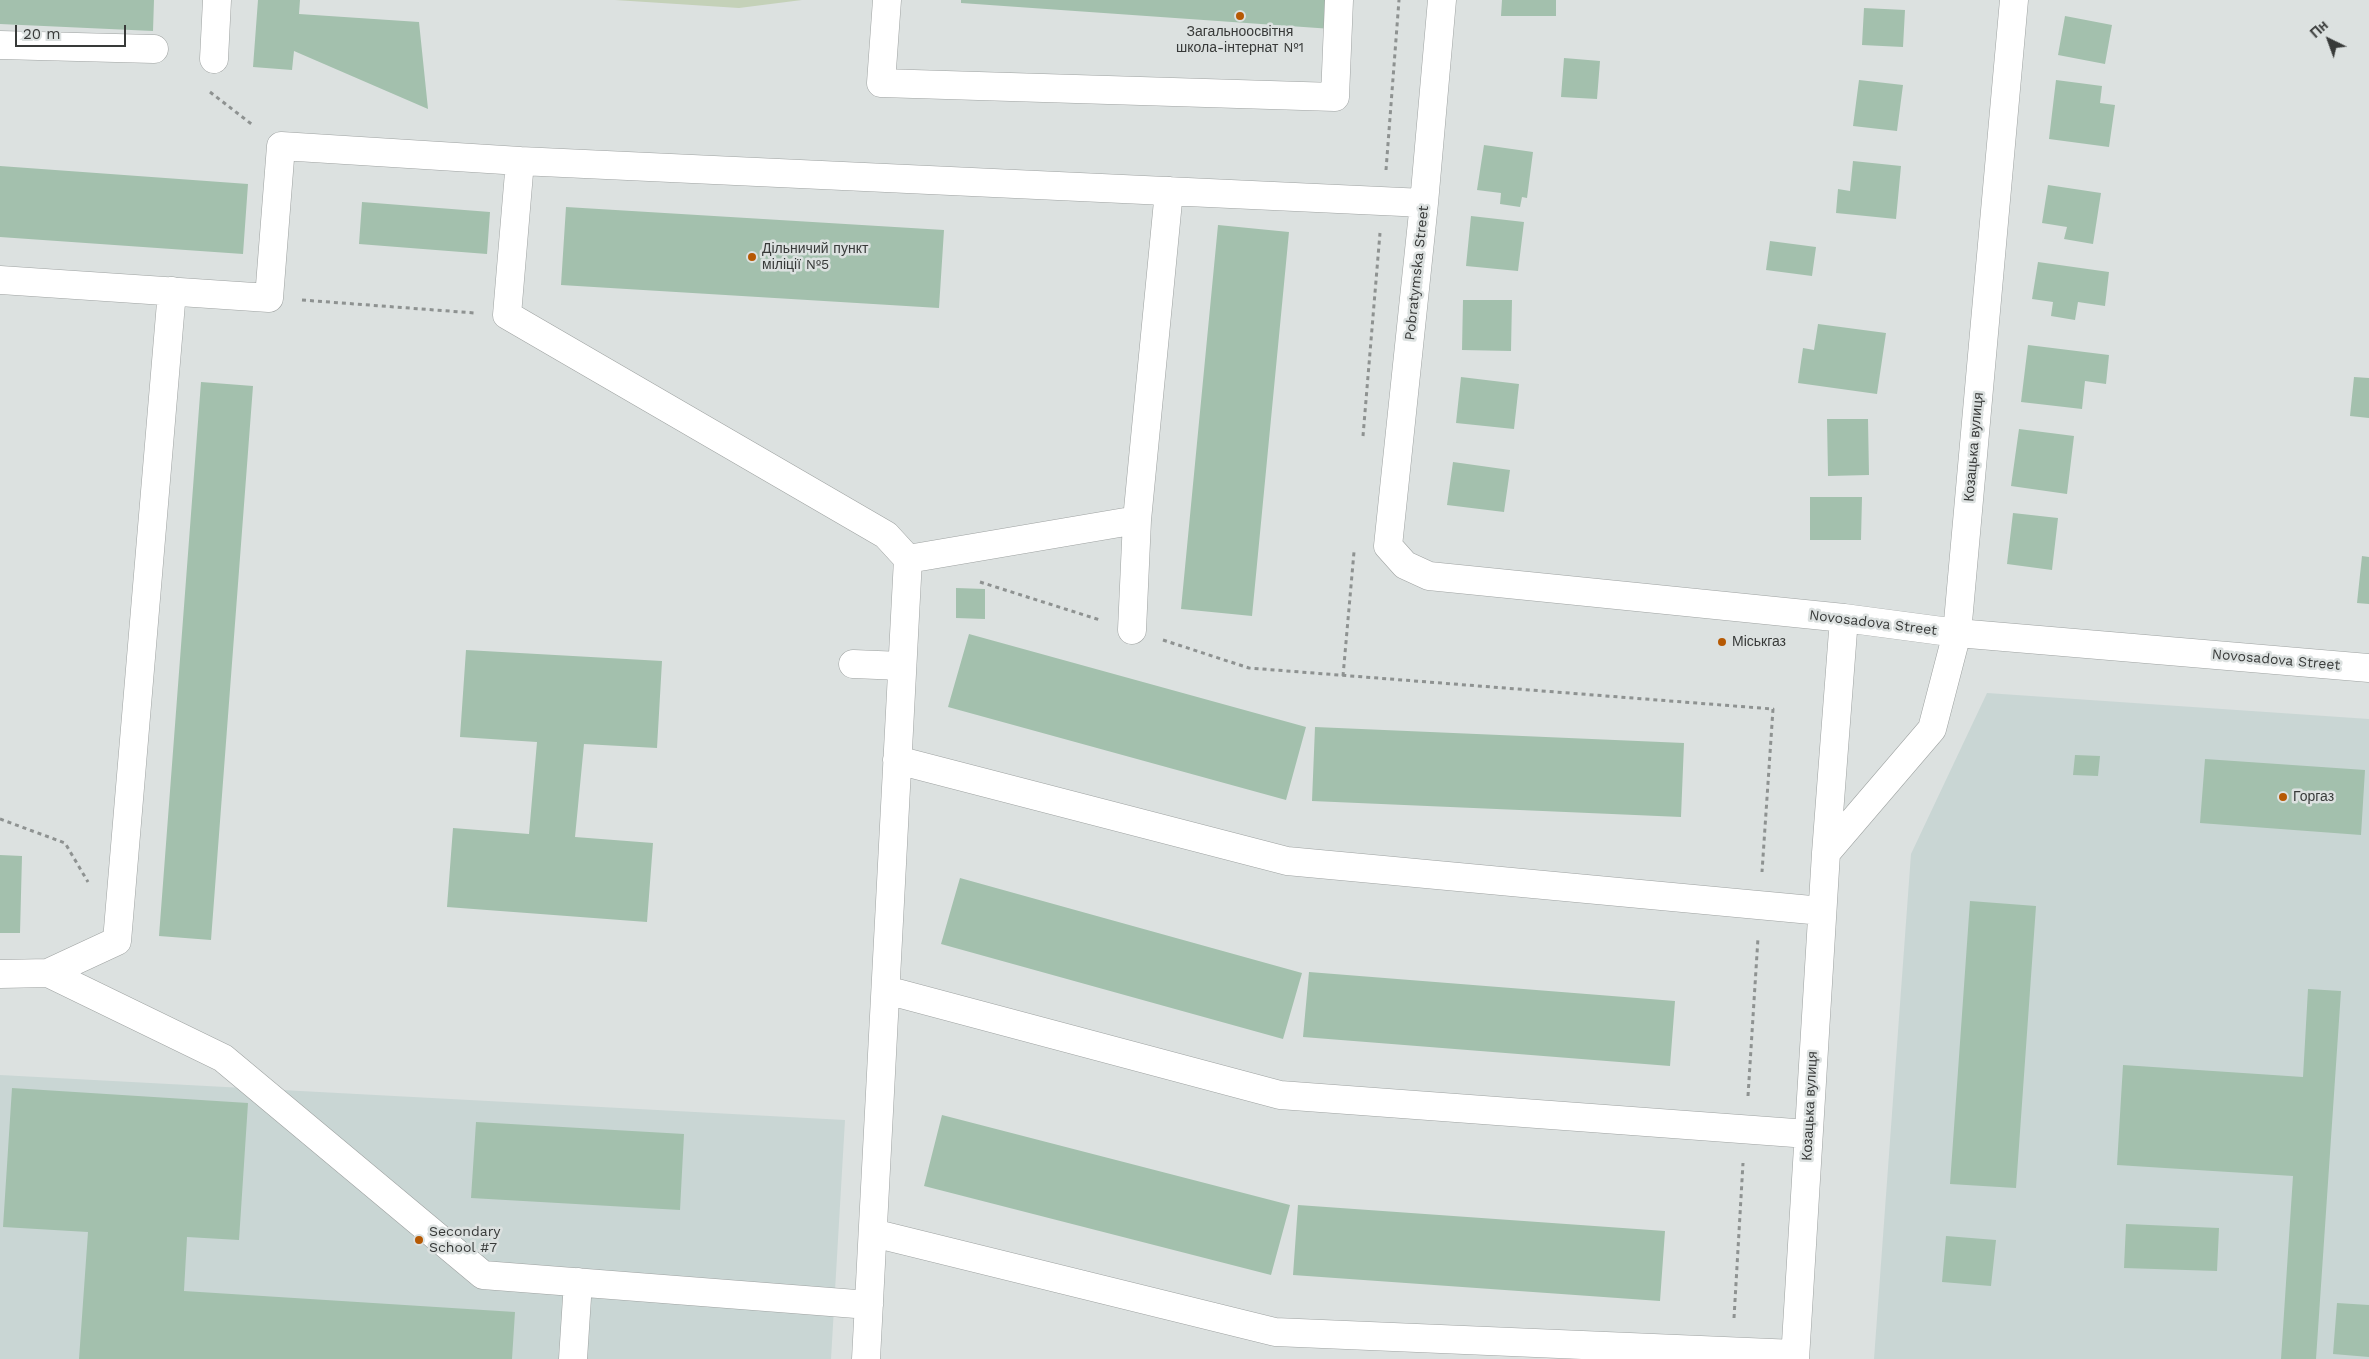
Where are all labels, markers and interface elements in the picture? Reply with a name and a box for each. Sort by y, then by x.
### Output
marker: Загальноосвітня школа-інтернат №1 [1234,10,1246,22]
scale bar [18,15,129,47]
north arrow [2304,15,2354,65]
text: Пн [2307,17,2331,41]
place label: Загальноосвітня школа-інтернат №1 [1176,24,1304,56]
text: 20 m [23,25,61,43]
street label: Pobratymska Street [1402,205,1432,341]
place label: Дільничий пункт міліції №5 [762,241,868,274]
marker: Дільничий пункт міліції №5 [746,251,758,263]
street label: Козацька вулиця [1961,392,1987,502]
street label: Novosadova Street [1808,607,1938,639]
place label: Міськгаз [1732,634,1786,650]
marker: Міськгаз [1716,636,1728,648]
street label: Novosadova Street [2211,646,2341,674]
place label: Горгаз [2293,789,2334,805]
marker: Горгаз [2277,791,2289,803]
street label: Козацька вулиця [1799,1051,1821,1161]
place label: Secondary School #7 [429,1224,501,1256]
marker: Secondary School #7 [413,1234,425,1246]

